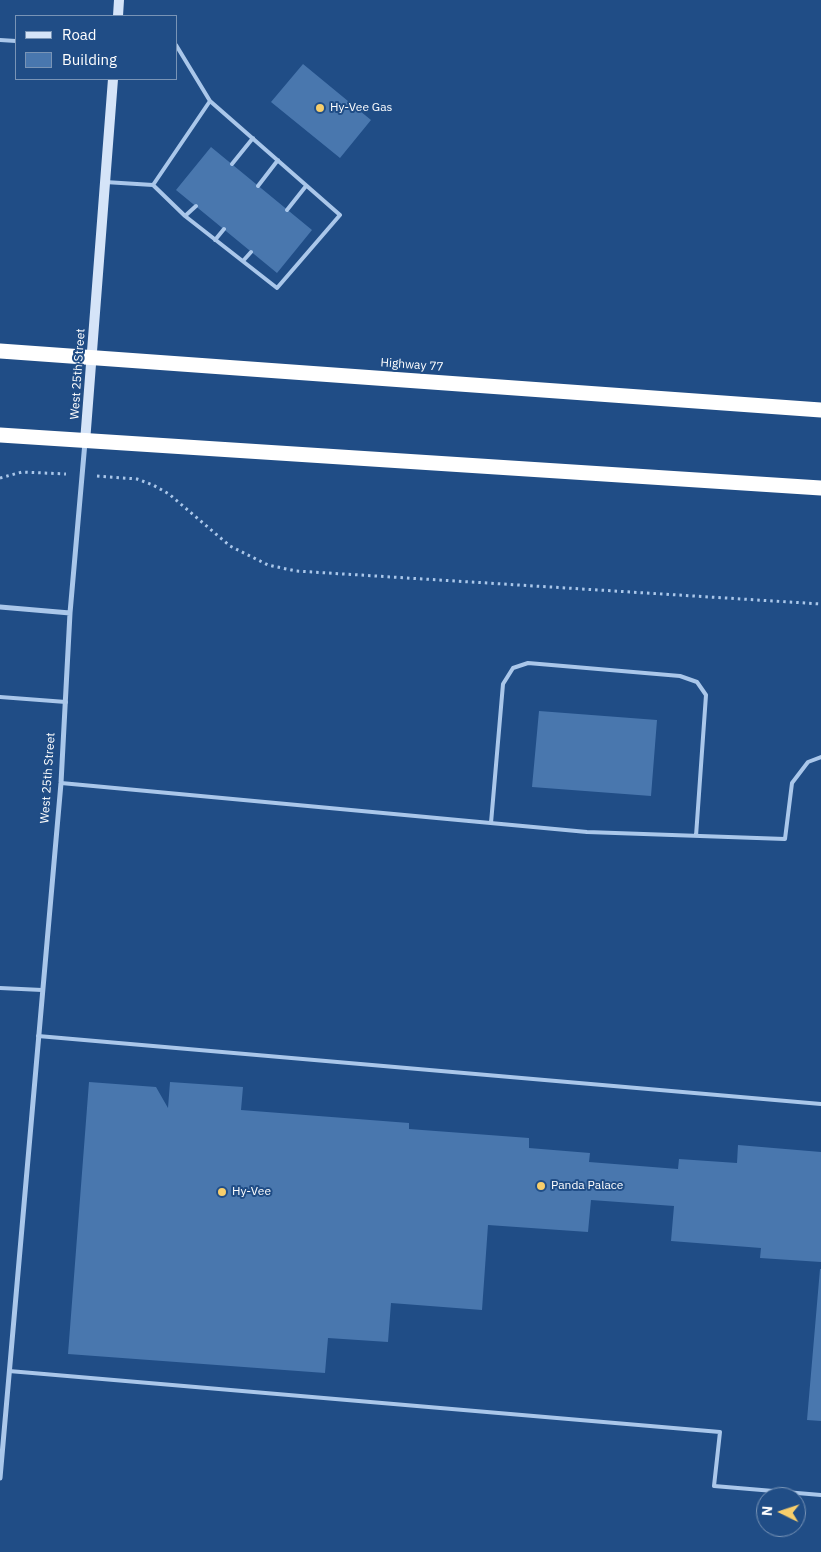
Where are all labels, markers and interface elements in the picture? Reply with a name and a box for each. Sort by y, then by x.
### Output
legend [15,15,178,80]
text: Road [62,25,97,44]
text: Building [62,50,117,69]
place label: Hy-Vee Gas [330,101,392,115]
marker: Hy-Vee Gas [314,102,326,114]
street label: West 25th Street [68,328,88,420]
street label: Highway 77 [380,356,444,374]
street label: West 25th Street [38,732,58,824]
place label: Panda Palace [551,1179,623,1193]
marker: Panda Palace [535,1180,547,1192]
place label: Hy-Vee [232,1185,271,1199]
marker: Hy-Vee [216,1186,228,1198]
north arrow [756,1487,806,1537]
text: N [758,1505,776,1517]

